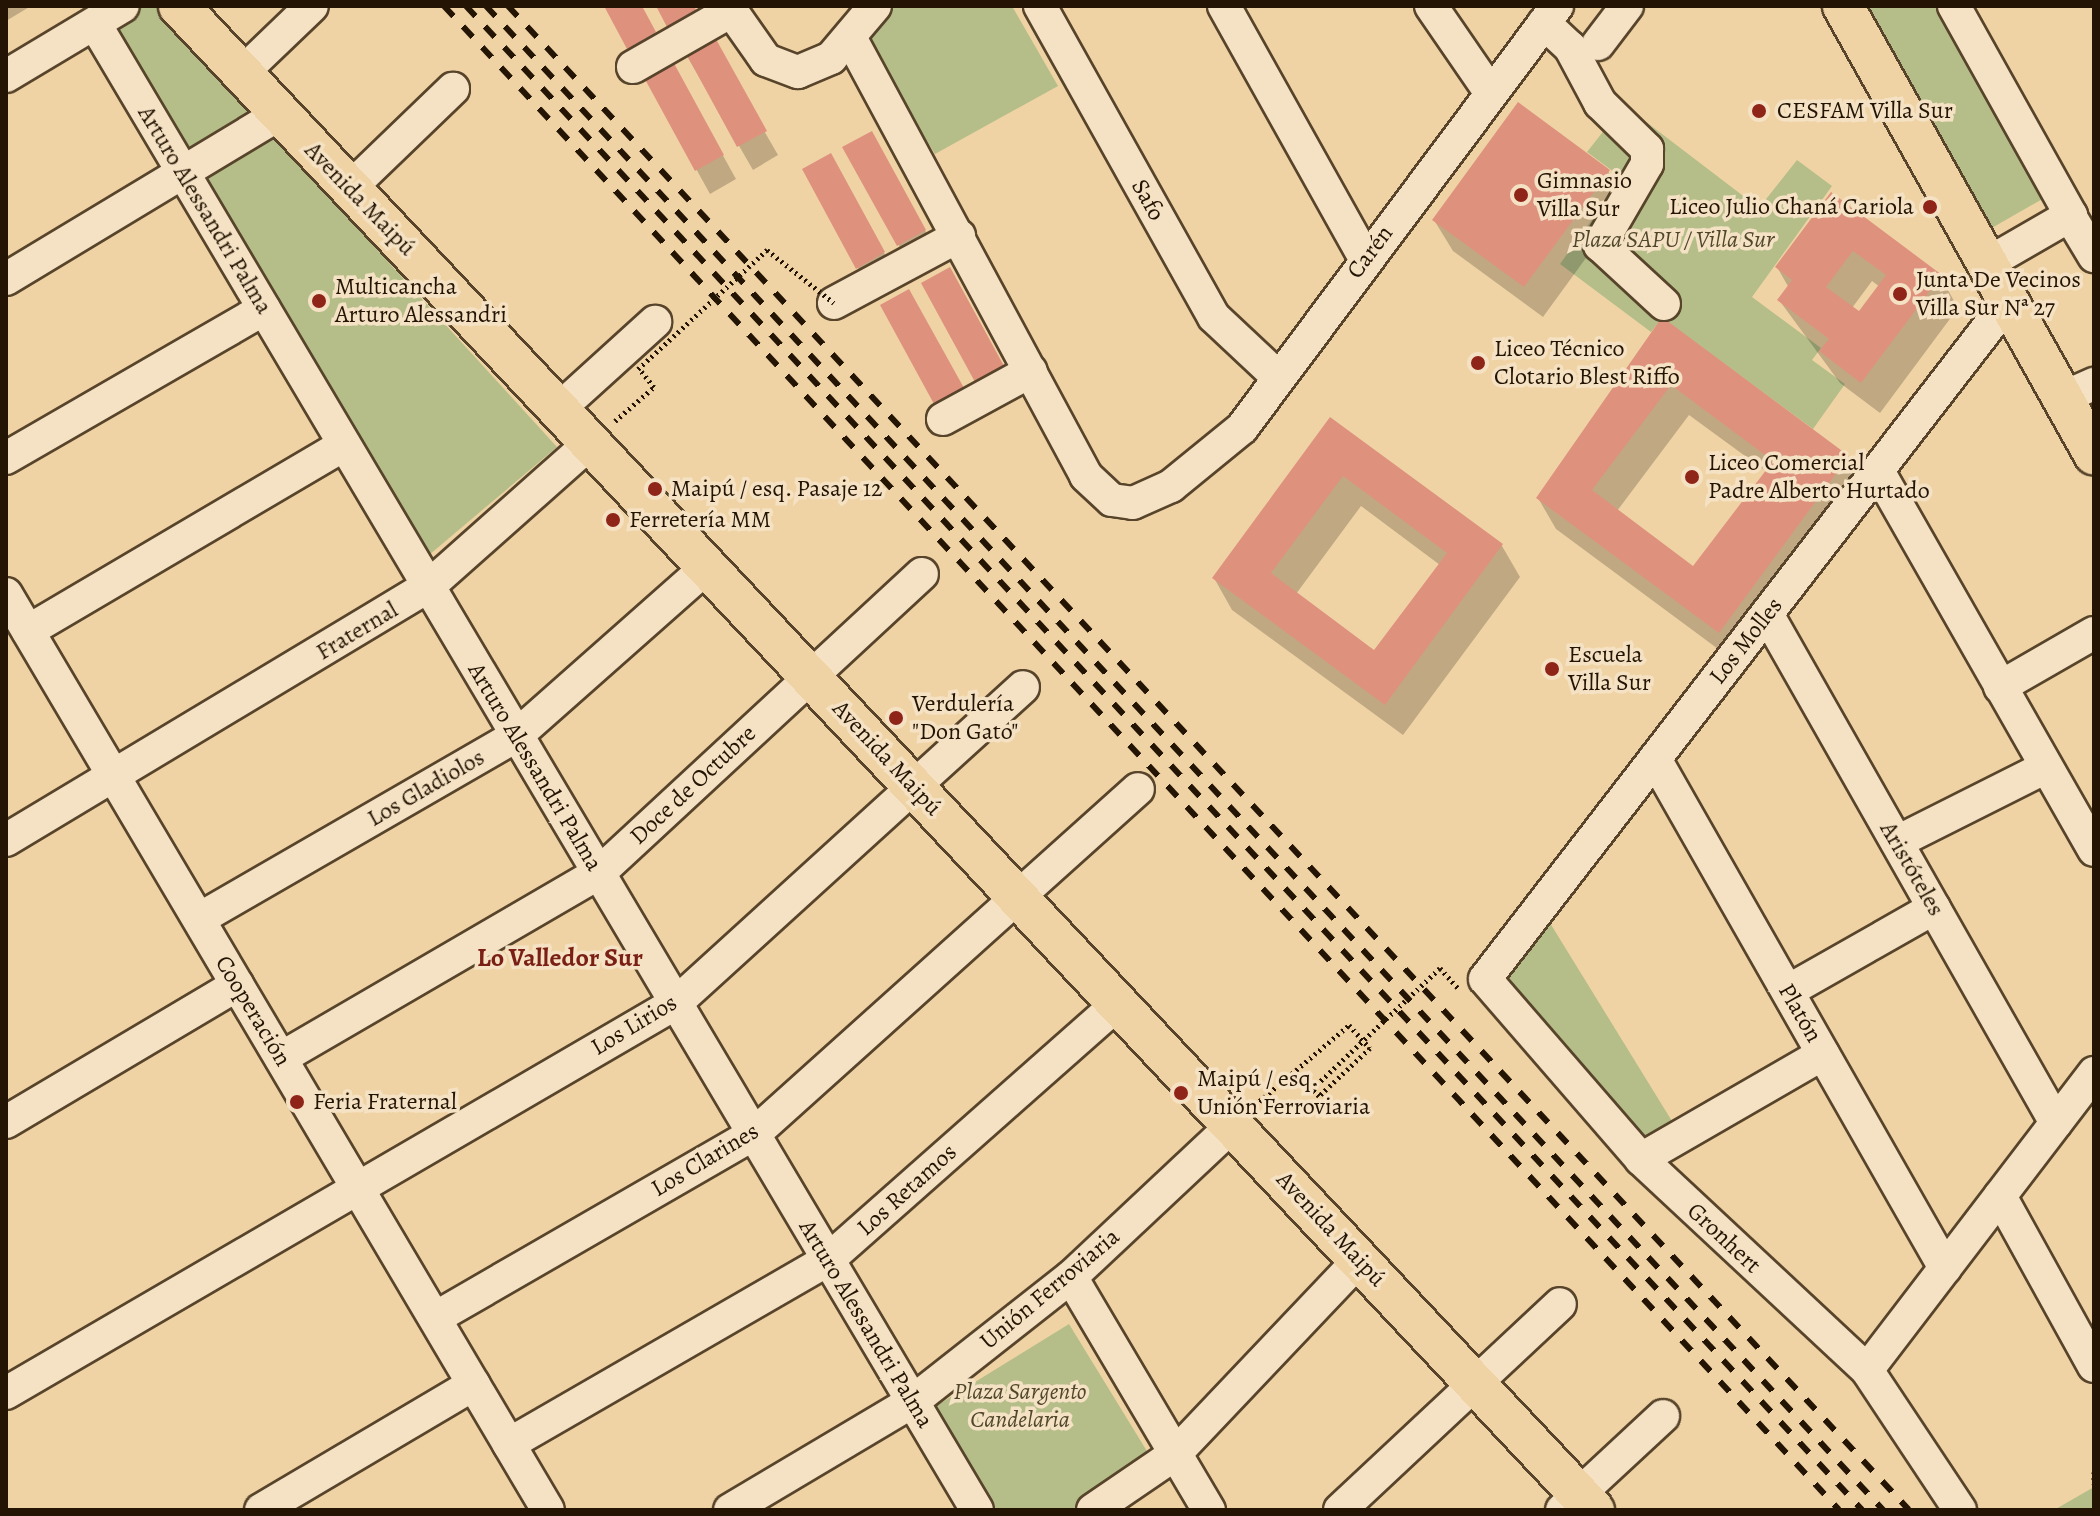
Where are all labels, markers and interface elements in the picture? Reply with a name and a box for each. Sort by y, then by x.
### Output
place label: CESFAM Villa Sur [1777,97,1953,125]
marker: CESFAM Villa Sur [1748,100,1770,122]
street label: Arturo Alessandri Palma [131,101,279,319]
street label: Avenida Maipú [299,136,421,262]
place label: Gimnasio Villa Sur [1537,167,1632,223]
street label: Safo [1125,174,1171,226]
marker: Gimnasio Villa Sur [1512,186,1530,204]
place label: Liceo Julio Chaná Cariola [1669,193,1914,221]
marker: Liceo Julio Chaná Cariola [1921,198,1939,216]
street label: Carén [1341,220,1399,284]
park label: Plaza SAPU / Villa Sur [1572,226,1774,254]
place label: Junta De Vecinos Villa Sur Nª 27 [1916,266,2081,322]
place label: Multicancha Arturo Alessandri [335,273,507,329]
marker: Junta De Vecinos Villa Sur Nª 27 [1891,285,1909,303]
marker: Multicancha Arturo Alessandri [310,292,328,310]
place label: Liceo Técnico Clotario Blest Riffo [1494,335,1680,391]
marker: Liceo Técnico Clotario Blest Riffo [1469,354,1487,372]
place label: Liceo Comercial Padre Alberto Hurtado [1708,449,1930,505]
marker: Liceo Comercial Padre Alberto Hurtado [1683,468,1701,486]
place label: Maipú / esq. Pasaje 12 [671,475,883,503]
marker: Maipú / esq. Pasaje 12 [646,480,664,498]
place label: Ferretería MM [629,506,771,534]
marker: Ferretería MM [604,511,622,529]
street label: Los Molles [1703,592,1789,690]
street label: Fraternal [311,595,403,667]
place label: Escuela Villa Sur [1568,641,1651,697]
street label: Arturo Alessandri Palma [461,658,609,876]
marker: Escuela Villa Sur [1543,660,1561,678]
place label: Verdulería "Don Gato" [912,690,1018,746]
street label: Avenida Maipú [826,694,948,822]
marker: Verdulería "Don Gato" [887,709,905,727]
street label: Doce de Octubre [624,719,762,851]
street label: Los Gladiolos [362,743,490,833]
street label: Aristóteles [1874,817,1950,921]
district label: Lo Valledor Sur [477,942,643,974]
street label: Cooperación [209,950,297,1072]
street label: Platón [1772,978,1828,1048]
street label: Los Lirios [586,988,682,1062]
place label: Maipú / esq. Unión Ferroviaria [1197,1065,1370,1121]
marker: Maipú / esq. Unión Ferroviaria [1172,1084,1190,1102]
place label: Feria Fraternal [313,1088,457,1116]
marker: Feria Fraternal [288,1093,306,1111]
street label: Los Clarines [646,1117,764,1203]
street label: Los Retamos [851,1138,963,1242]
street label: Avenida Maipú [1270,1165,1392,1293]
street label: Gronhert [1681,1197,1767,1279]
street label: Arturo Alessandri Palma [792,1215,940,1433]
street label: Unión Ferroviaria [974,1222,1126,1356]
park label: Plaza Sargento Candelaria [953,1378,1087,1434]

